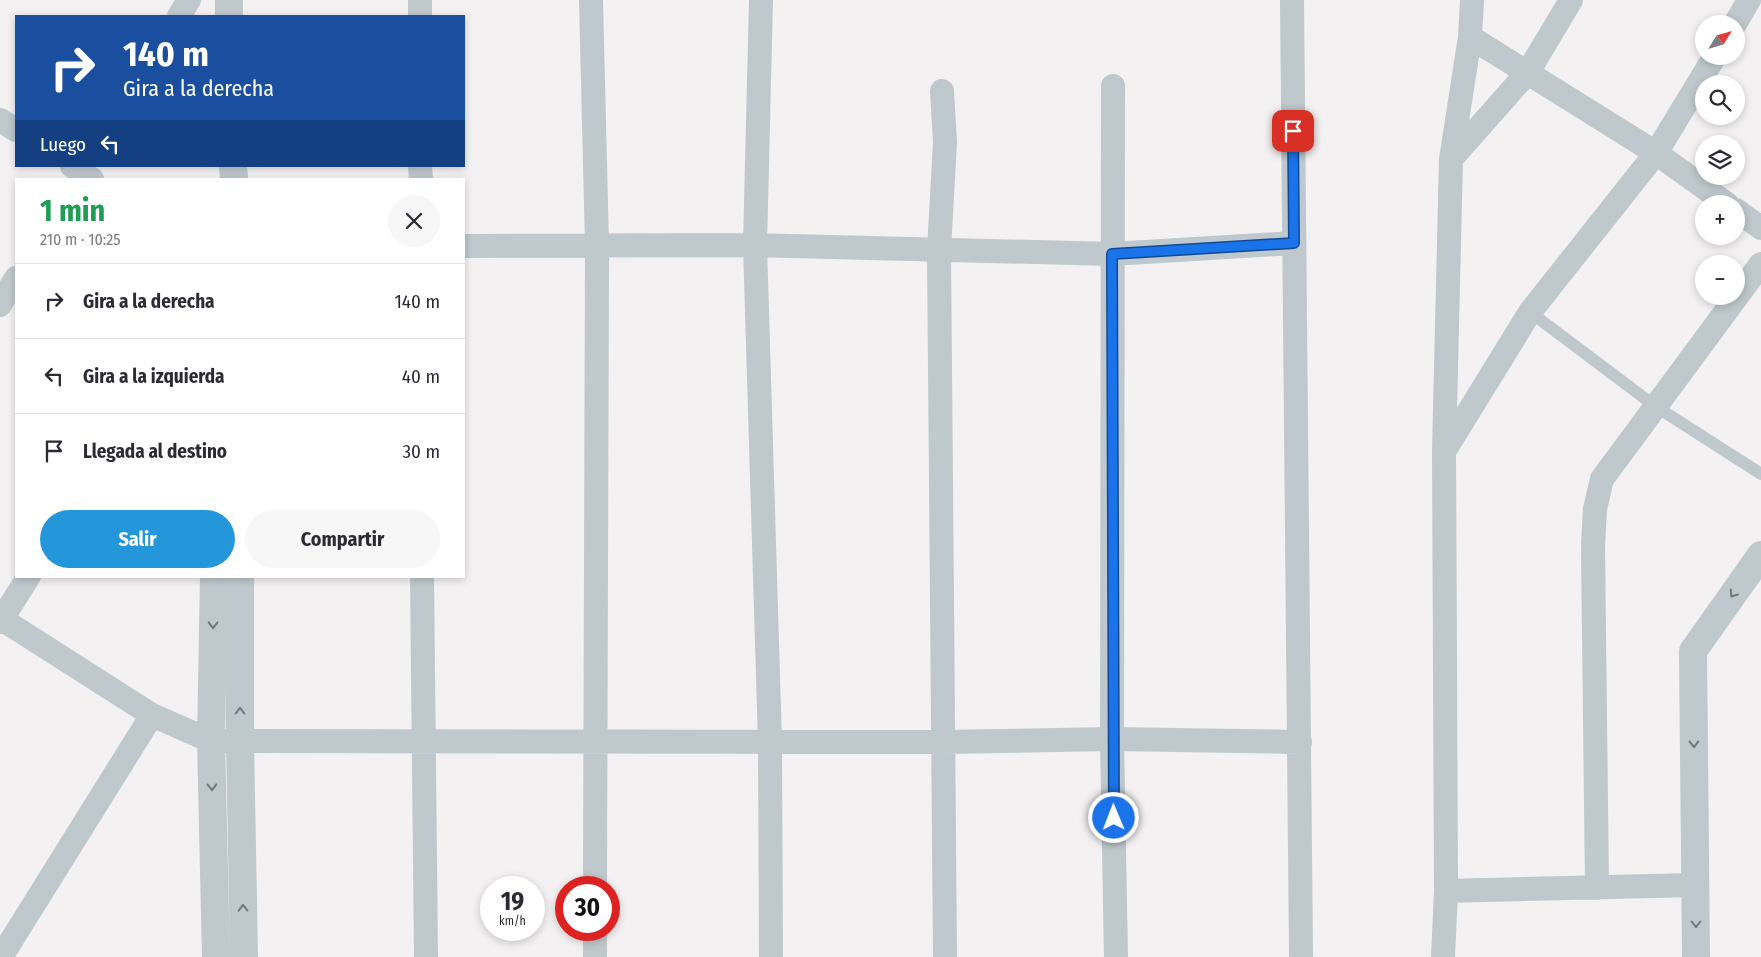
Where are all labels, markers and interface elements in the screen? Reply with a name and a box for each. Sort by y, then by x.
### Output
north arrow [1695,15,1745,65]
map controls [1695,15,1745,305]
text: 140 m [123,33,209,75]
icon: right [40,35,105,100]
text: Gira a la derecha [123,75,274,102]
button: search [1695,75,1745,125]
pin [1272,110,1314,152]
icon: arrive [1279,117,1307,145]
icon: left [96,130,124,158]
text: Luego [40,133,86,156]
button: layers [1695,135,1745,185]
text: 1 min [40,193,105,229]
button: close [388,195,440,247]
button: + [1695,195,1745,245]
text: 210 m · 10:25 [40,230,121,249]
button: − [1695,255,1745,305]
icon: right [40,287,68,315]
text: Gira a la derecha [83,290,215,313]
text: 140 m [394,290,440,313]
icon: left [40,362,68,390]
text: Gira a la izquierda [83,365,225,388]
text: 40 m [402,365,440,388]
icon: arrive [40,437,68,465]
text: Llegada al destino [83,440,227,463]
text: 30 m [402,440,440,463]
button: Salir [40,510,235,568]
button: Compartir [245,510,440,568]
one-way arrow [1730,588,1739,598]
one-way arrow [208,621,219,629]
one-way arrow [235,707,245,714]
one-way arrow [1689,740,1699,748]
one-way arrow [207,784,218,792]
position arrow [1087,791,1139,843]
speed limit sign: 30 [555,876,620,941]
text: 19 [501,887,524,917]
one-way arrow [238,904,248,912]
text: km/h [499,914,526,928]
one-way arrow [1691,920,1701,928]

